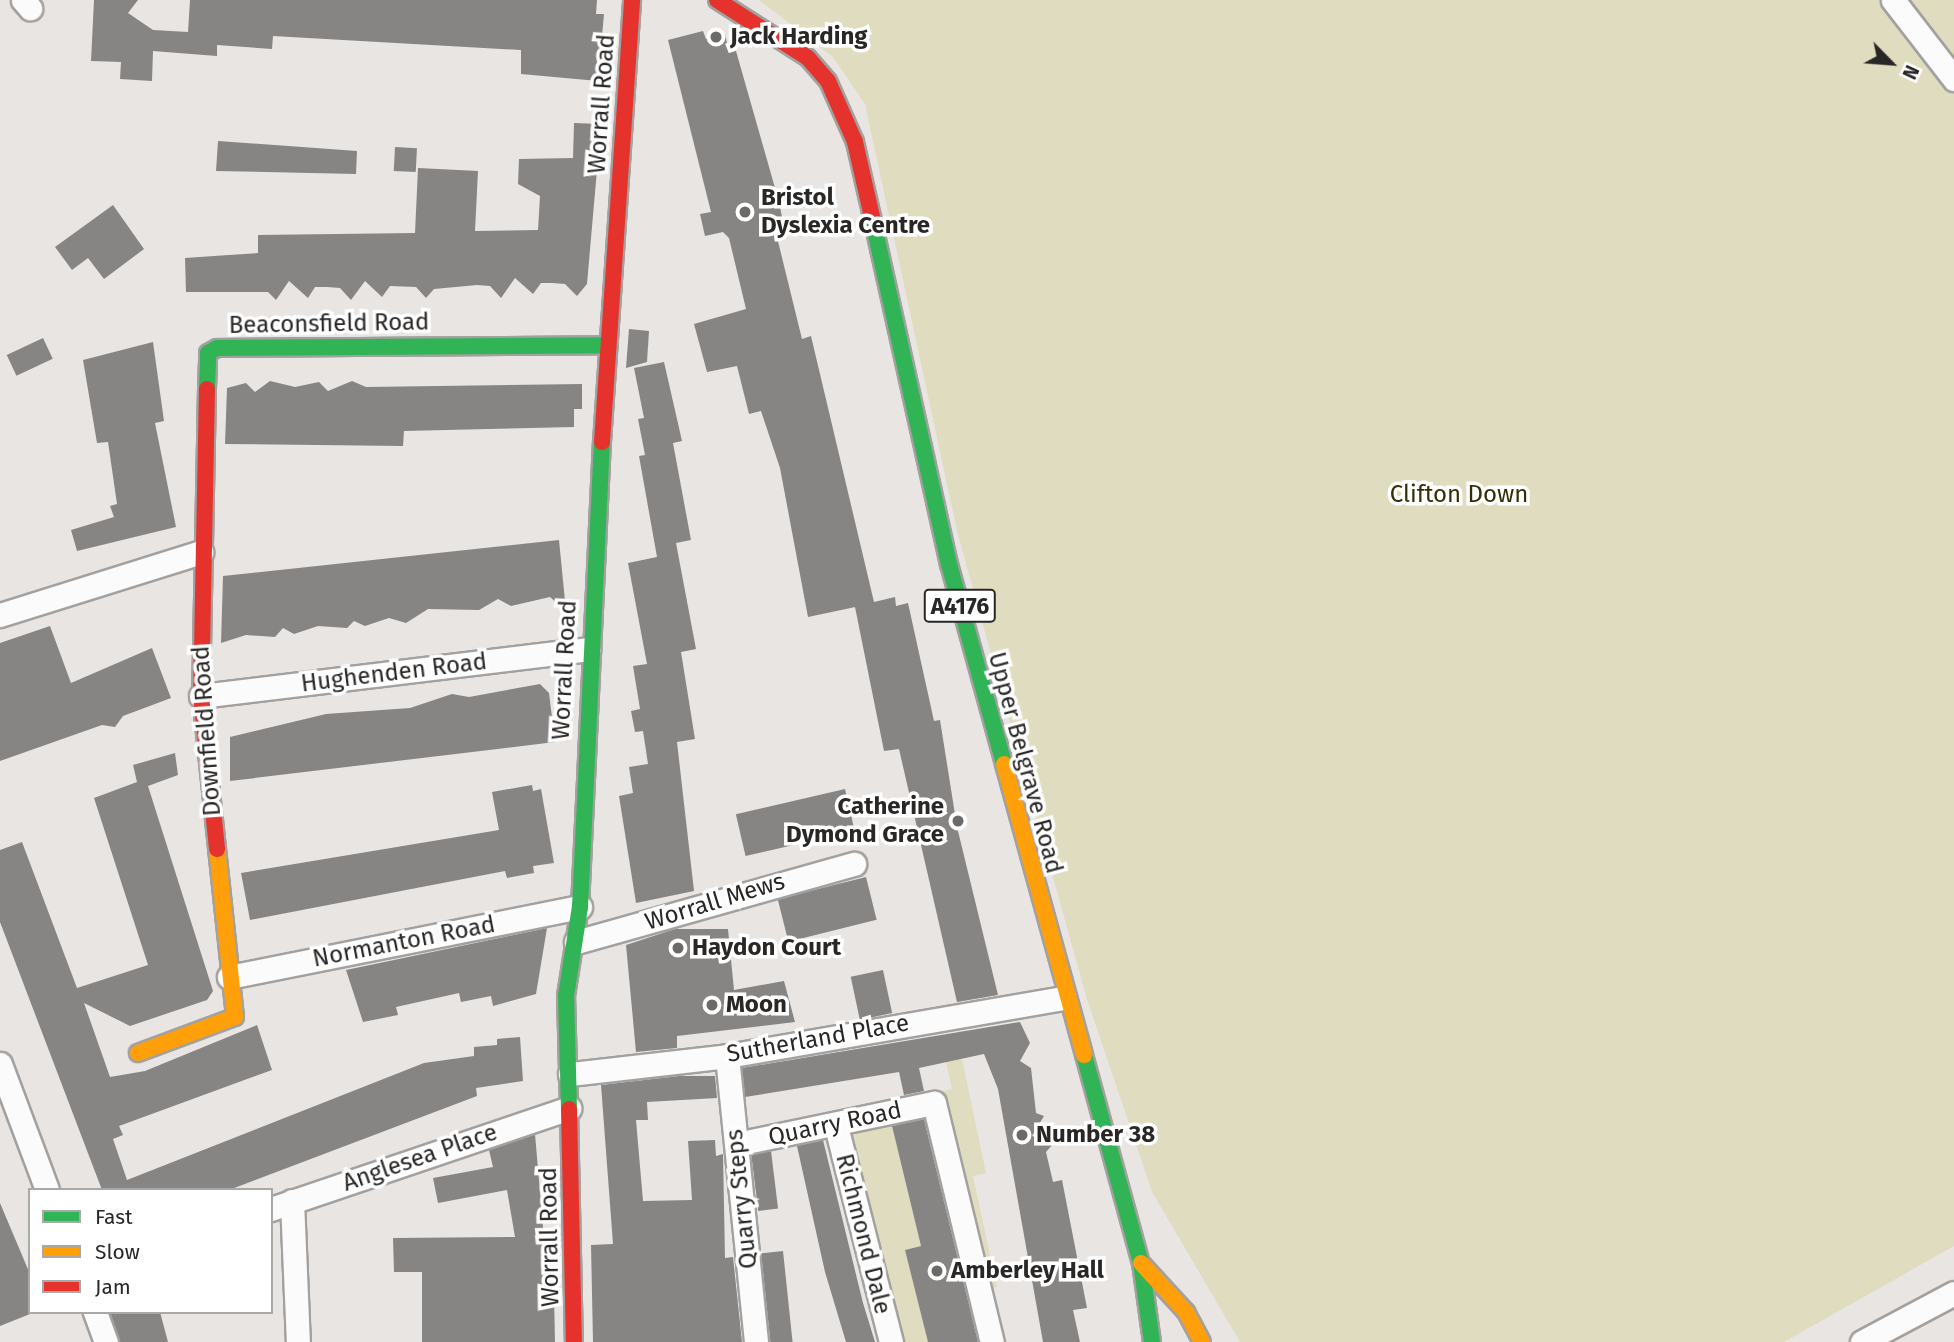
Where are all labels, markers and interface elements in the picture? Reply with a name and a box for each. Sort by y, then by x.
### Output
place label: Jack Harding [730,23,867,51]
north arrow [1856,28,1926,98]
marker: Jack Harding [708,29,724,45]
street label: Worrall Road [583,33,621,175]
text: N [1897,62,1924,83]
place label: Bristol Dyslexia Centre [761,184,930,240]
marker: Bristol Dyslexia Centre [735,202,755,222]
street label: Beaconsfield Road [228,308,430,340]
park label: Clifton Down [1390,481,1528,509]
road number: A4176 [923,586,997,626]
street label: Worrall Road [547,599,583,741]
street label: Downfield Road [187,645,227,817]
street label: Hughenden Road [299,647,489,699]
street label: Upper Belgrave Road [982,649,1068,877]
place label: Catherine Dymond Grace [786,793,944,849]
marker: Catherine Dymond Grace [950,813,966,829]
street label: Worrall Mews [642,867,788,937]
street label: Normanton Road [310,910,498,974]
place label: Haydon Court [692,934,841,962]
marker: Haydon Court [670,940,686,956]
place label: Moon [726,991,787,1019]
marker: Moon [704,997,720,1013]
street label: Sutherland Place [725,1009,911,1069]
street label: Quarry Road [766,1096,904,1152]
street label: Anglesea Place [339,1118,501,1198]
place label: Number 38 [1036,1121,1155,1149]
marker: Number 38 [1014,1127,1030,1143]
street label: Quarry Steps [720,1128,764,1270]
street label: Richmond Dale [829,1151,897,1317]
street label: Worrall Road [534,1167,566,1307]
legend [28,1188,273,1314]
text: Fast [95,1204,133,1230]
text: Slow [95,1239,140,1265]
place label: Amberley Hall [951,1257,1104,1285]
marker: Amberley Hall [929,1263,945,1279]
text: Jam [95,1274,131,1300]

